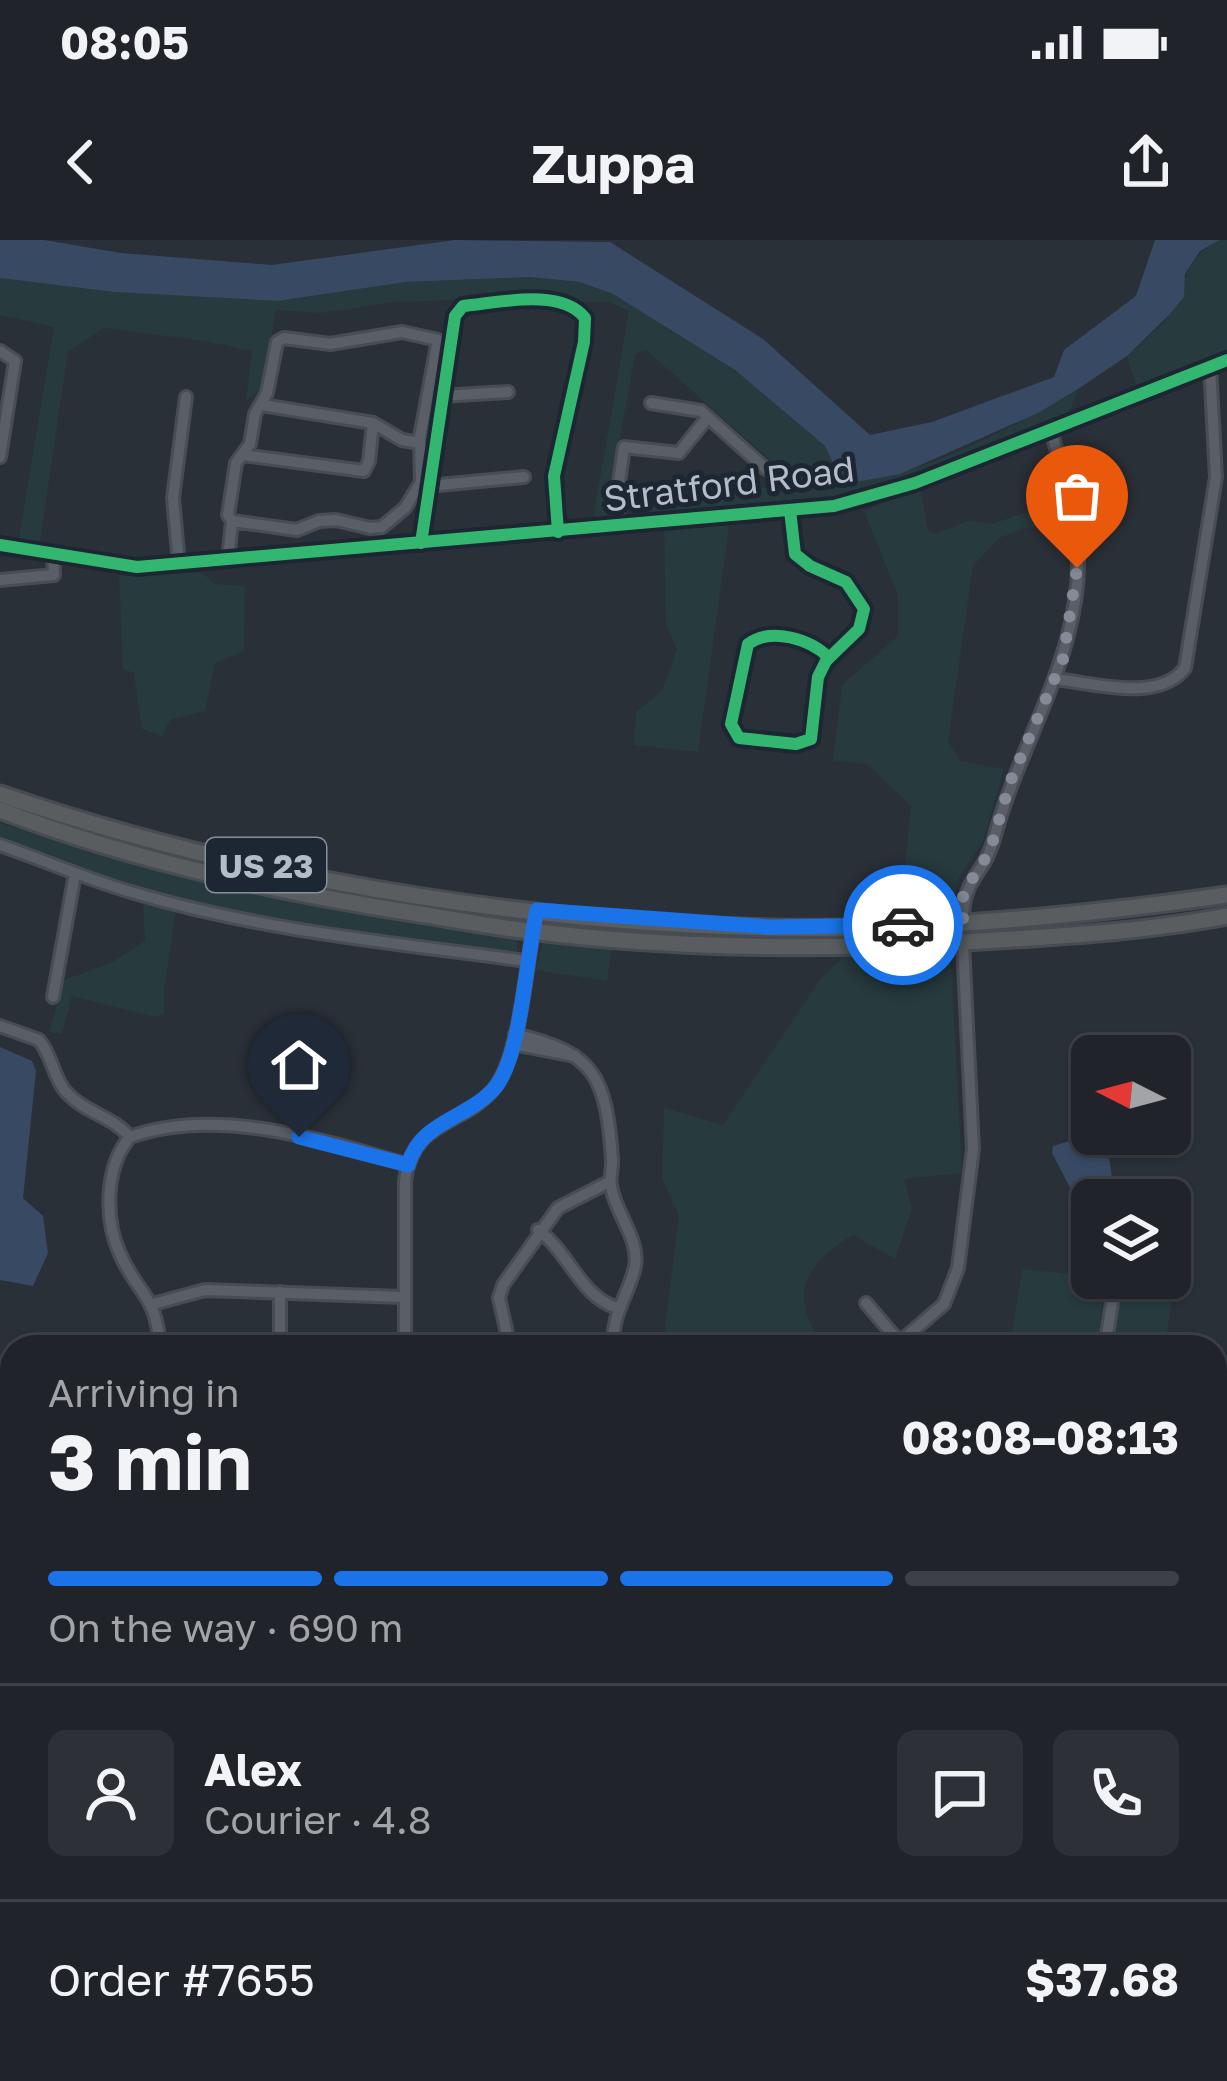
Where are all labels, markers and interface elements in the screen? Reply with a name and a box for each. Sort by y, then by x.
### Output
text: 08:05 [60,15,189,69]
icon: back [48,129,114,195]
icon: share [1113,129,1179,195]
text: Zuppa [532,130,695,195]
pin [1026,445,1128,568]
street label: Stratford Road [601,446,857,520]
icon: bag [1044,463,1110,529]
road number: US 23 [206,838,326,892]
courier [843,865,963,985]
icon: car [870,892,936,958]
pin [248,1014,350,1137]
icon: home [266,1032,332,1098]
north arrow [1071,1035,1191,1155]
map controls [1071,1035,1191,1299]
button: layers [1071,1179,1191,1299]
text: Arriving in [48,1369,239,1416]
text: 08:08–08:13 [902,1410,1179,1464]
text: 3 min [48,1414,252,1507]
text: On the way · 690 m [48,1604,403,1651]
button: person [48,1730,174,1856]
button: chat [897,1730,1023,1856]
button: phone [1053,1730,1179,1856]
text: Alex [204,1742,302,1796]
text: Courier · 4.8 [204,1796,432,1843]
text: Order #7655 [48,1952,315,2006]
text: $37.68 [1025,1952,1179,2006]

